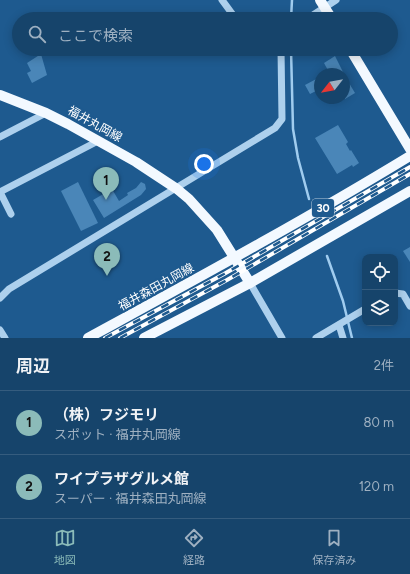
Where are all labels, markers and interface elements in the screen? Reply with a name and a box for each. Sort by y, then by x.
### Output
search box [12,12,398,56]
icon: search [26,23,48,45]
text: ここで検索 [58,27,133,45]
north arrow [314,68,350,104]
street label: 福井丸岡線 [65,103,125,145]
your location [194,154,214,174]
pin: 1 [93,167,119,200]
road number: 30 [312,199,334,217]
pin: 2 [94,243,120,276]
map controls [362,254,398,326]
button: locate [362,254,398,290]
street label: 福井森田丸岡線 [116,261,196,313]
button: layers [362,290,398,326]
text: 周辺 [16,356,50,376]
text: 2件 [374,358,394,373]
text: （株）フジモリ [54,406,159,424]
text: 1 [26,415,32,430]
text: 80 m [363,415,394,430]
text: スポット · 福井丸岡線 [54,427,181,442]
text: ワイプラザグルメ館 [54,470,189,488]
text: 2 [25,479,33,494]
text: 120 m [359,479,394,494]
text: スーパー · 福井森田丸岡線 [54,491,207,506]
tab: 地図 [54,527,76,567]
tab: 経路 [183,527,205,567]
tab: 保存済み [312,527,356,567]

